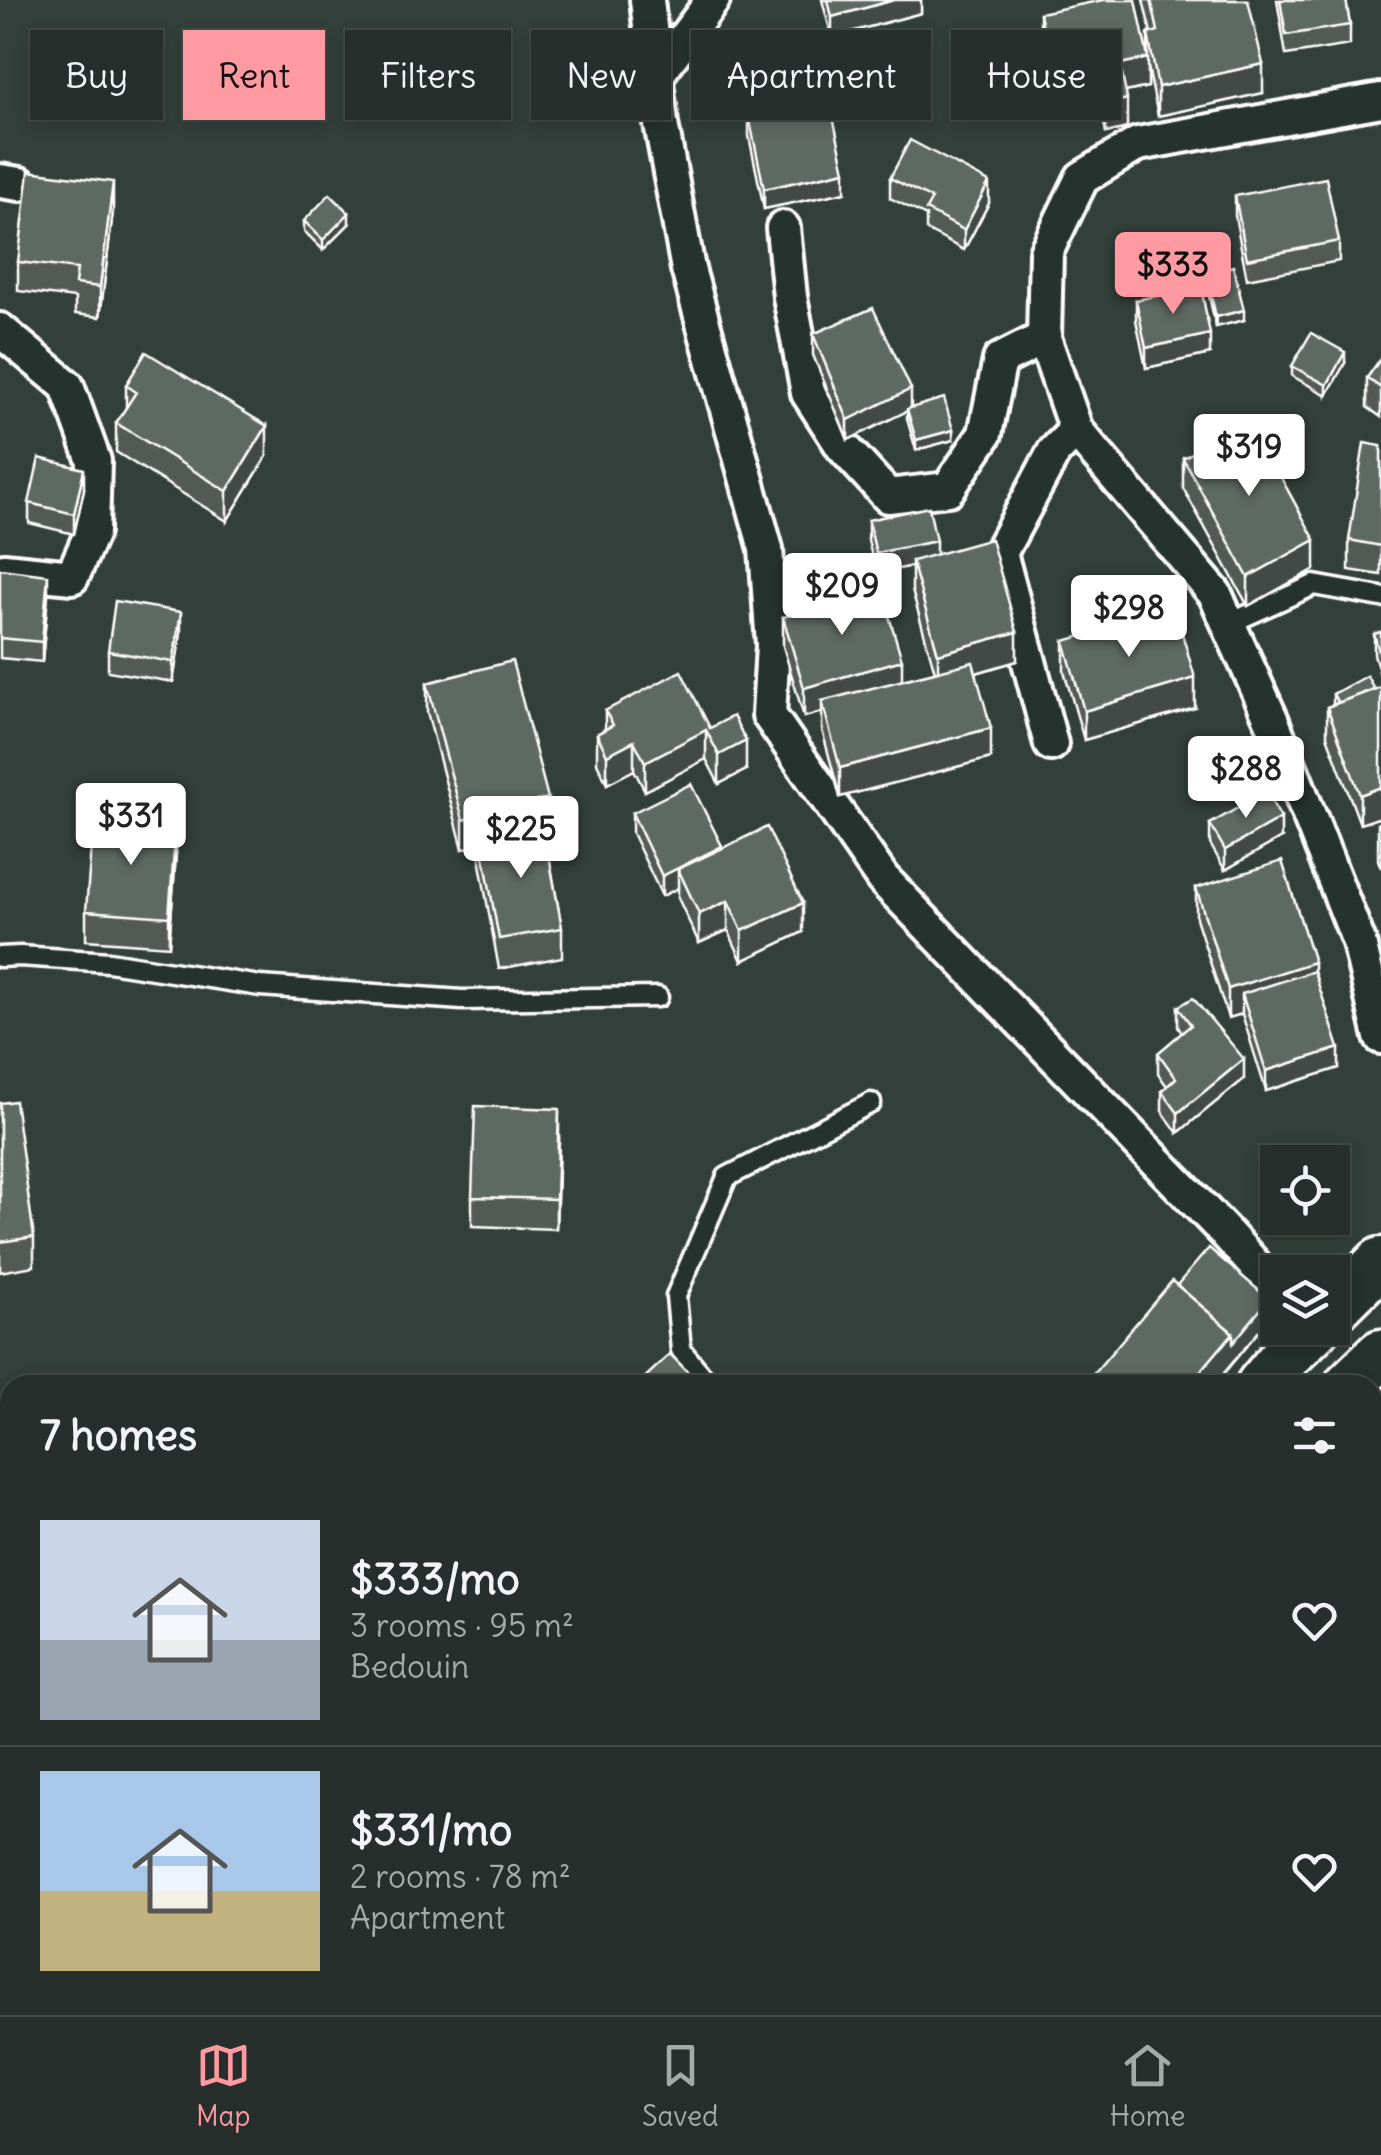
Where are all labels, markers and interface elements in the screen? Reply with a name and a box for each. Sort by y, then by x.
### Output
chip: Buy [30,30,163,120]
chip: Rent [183,30,325,120]
chip: Filters [345,30,511,120]
chip: New [531,30,671,120]
chip: Apartment [691,30,931,120]
chip: House [951,30,1121,120]
pin: $333 [1114,232,1232,317]
text: $333 [1137,244,1209,285]
pin: $319 [1190,414,1308,499]
text: $319 [1216,426,1282,467]
pin: $209 [783,553,901,638]
text: $209 [805,565,879,606]
pin: $298 [1070,575,1188,660]
text: $298 [1093,587,1165,628]
pin: $288 [1187,736,1305,821]
text: $288 [1210,748,1282,789]
pin: $331 [72,783,190,868]
text: $331 [98,795,164,836]
pin: $225 [462,796,580,881]
text: $225 [485,808,557,849]
map controls [1260,1145,1350,1345]
button: locate [1260,1145,1350,1235]
button: layers [1260,1255,1350,1345]
icon: filters [1287,1408,1342,1463]
text: 7 homes [40,1409,197,1461]
text: $333/mo [350,1553,520,1605]
icon: home [120,1560,240,1680]
icon: heart [1287,1593,1342,1648]
text: 3 rooms · 95 m² [350,1605,574,1646]
text: Bedouin [350,1646,469,1687]
text: $331/mo [350,1804,512,1856]
icon: home [120,1811,240,1931]
icon: heart [1287,1844,1342,1899]
text: 2 rooms · 78 m² [350,1856,571,1897]
text: Apartment [350,1897,505,1938]
tab: Map [196,2038,251,2134]
tab: Saved [642,2038,719,2134]
tab: Home [1110,2038,1185,2134]

